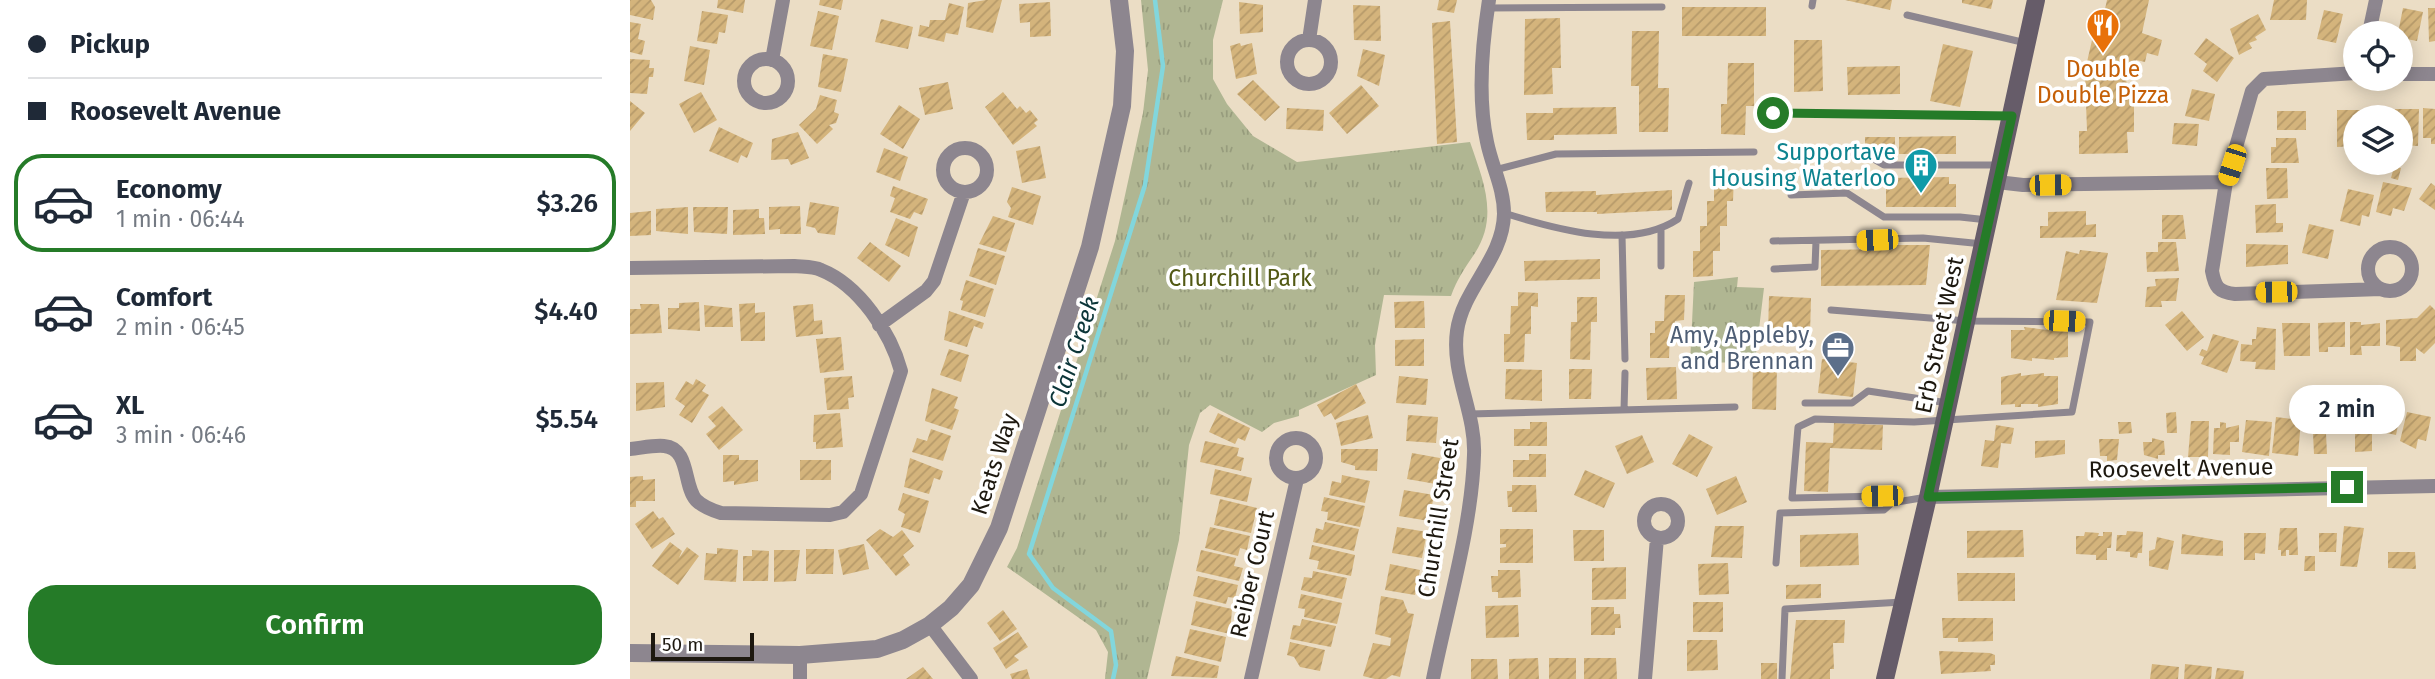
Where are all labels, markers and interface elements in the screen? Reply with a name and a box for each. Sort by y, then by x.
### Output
restaurant icon: Double Double Pizza [2084,6,2122,55]
map controls [2343,21,2413,175]
button: locate [2343,21,2413,91]
text: Pickup [70,29,150,60]
place label: Double Double Pizza [2037,55,2169,109]
text: Roosevelt Avenue [70,96,281,127]
route start [1757,97,1789,129]
button: layers [2343,105,2413,175]
place label: Supportave Housing Waterloo [1711,138,1896,192]
car [2216,142,2249,188]
building icon: Supportave Housing Waterloo [1902,146,1940,195]
icon: car [32,172,95,235]
text: Economy [116,174,222,205]
car [2029,174,2072,196]
text: $3.26 [536,188,598,219]
text: 1 min · 06:44 [116,205,244,233]
car [1856,229,1899,251]
street label: Erb Street West [1909,253,1969,416]
park label: Churchill Park [1168,264,1312,292]
icon: car [32,280,95,343]
car [2255,281,2298,303]
text: Comfort [116,282,212,313]
water label: Clair Creek [1043,293,1105,411]
text: $4.40 [534,296,598,327]
car [2043,310,2086,332]
text: 2 min · 06:45 [116,313,245,341]
place label: Amy, Appleby, and Brennan [1670,321,1814,375]
office icon: Amy, Appleby, and Brennan [1819,329,1857,378]
callout: 2 min [2289,386,2405,434]
icon: car [32,388,95,451]
text: XL [116,390,144,421]
text: 2 min [2319,395,2375,423]
text: $5.54 [535,404,598,435]
street label: Keats Way [964,409,1024,518]
text: 3 min · 06:46 [116,421,246,449]
street label: Churchill Street [1412,436,1465,600]
street label: Roosevelt Avenue [2088,452,2274,484]
route end [2331,471,2363,503]
car [1861,485,1904,507]
street label: Reiber Court [1224,507,1280,641]
button: Confirm [28,585,602,665]
scale bar [651,630,754,662]
text: 50 m [662,633,703,656]

